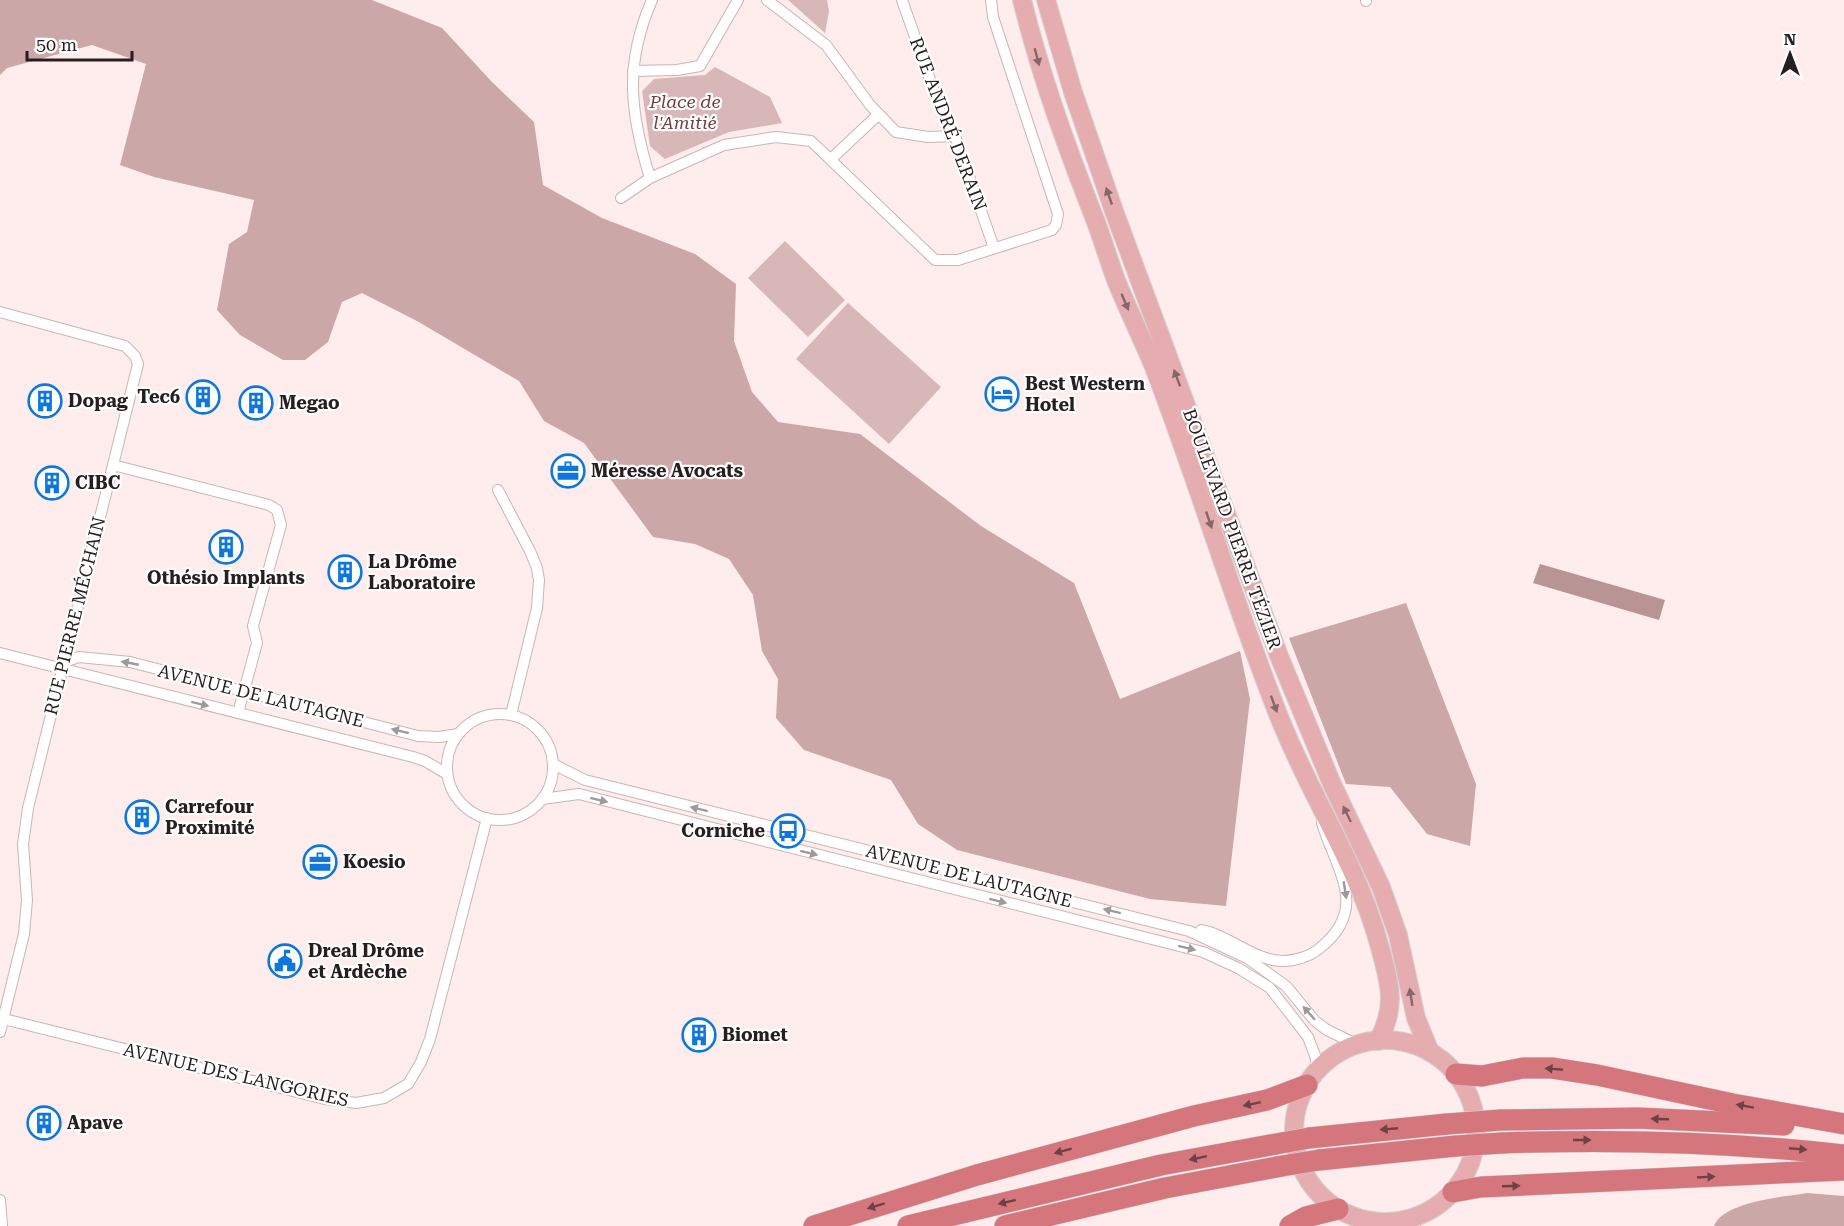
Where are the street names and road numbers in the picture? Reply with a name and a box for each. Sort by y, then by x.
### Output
street label: RUE ANDRÉ DERAIN [906,34,991,214]
street label: BOULEVARD PIERRE TÉZIER [1179,406,1286,653]
street label: RUE PIERRE MÉCHAIN [40,514,109,717]
street label: AVENUE DE LAUTAGNE [156,660,366,731]
street label: AVENUE DE LAUTAGNE [864,840,1074,911]
street label: AVENUE DES LANGORIES [121,1038,351,1111]

